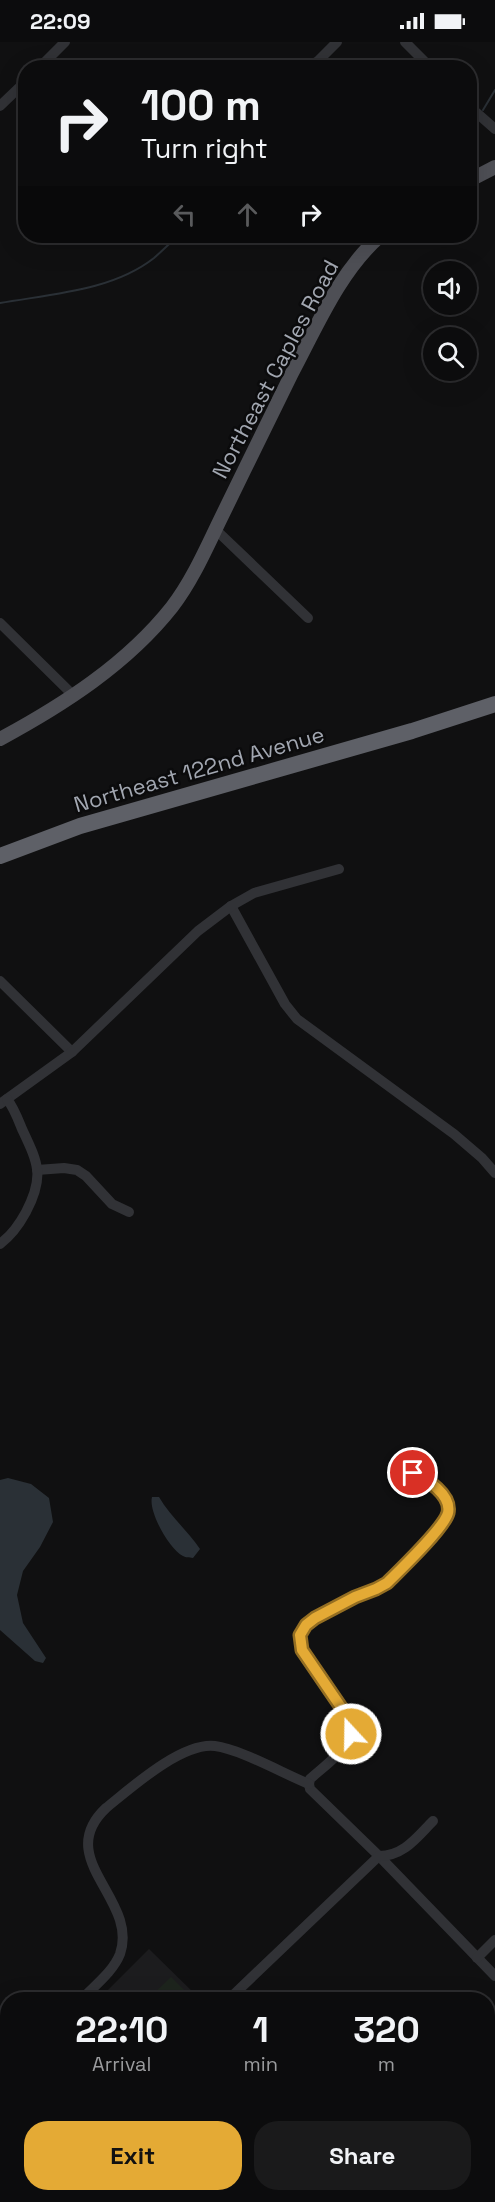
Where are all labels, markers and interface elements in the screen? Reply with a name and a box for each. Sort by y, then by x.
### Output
text: 22:09 [30,7,91,35]
text: 100 m [141,79,261,132]
icon: right [42,84,120,162]
text: Turn right [141,131,268,166]
icon: left [168,198,201,231]
icon: ahead [231,198,264,231]
icon: right [294,198,327,231]
street label: Northeast Caples Road [205,255,345,483]
map controls [423,261,477,381]
button: sound [423,261,477,315]
button: search [423,327,477,381]
street label: Northeast 122nd Avenue [71,720,327,818]
pin [387,1447,438,1498]
icon: arrive [396,1456,429,1489]
position arrow [319,1702,383,1766]
text: 22:10 [75,2007,168,2053]
text: 1 [253,2007,269,2053]
text: 320 [353,2007,420,2053]
text: Arrival [92,2051,152,2077]
text: min [244,2051,278,2077]
text: m [378,2051,395,2077]
button: Exit [24,2121,242,2190]
button: Share [254,2121,471,2190]

